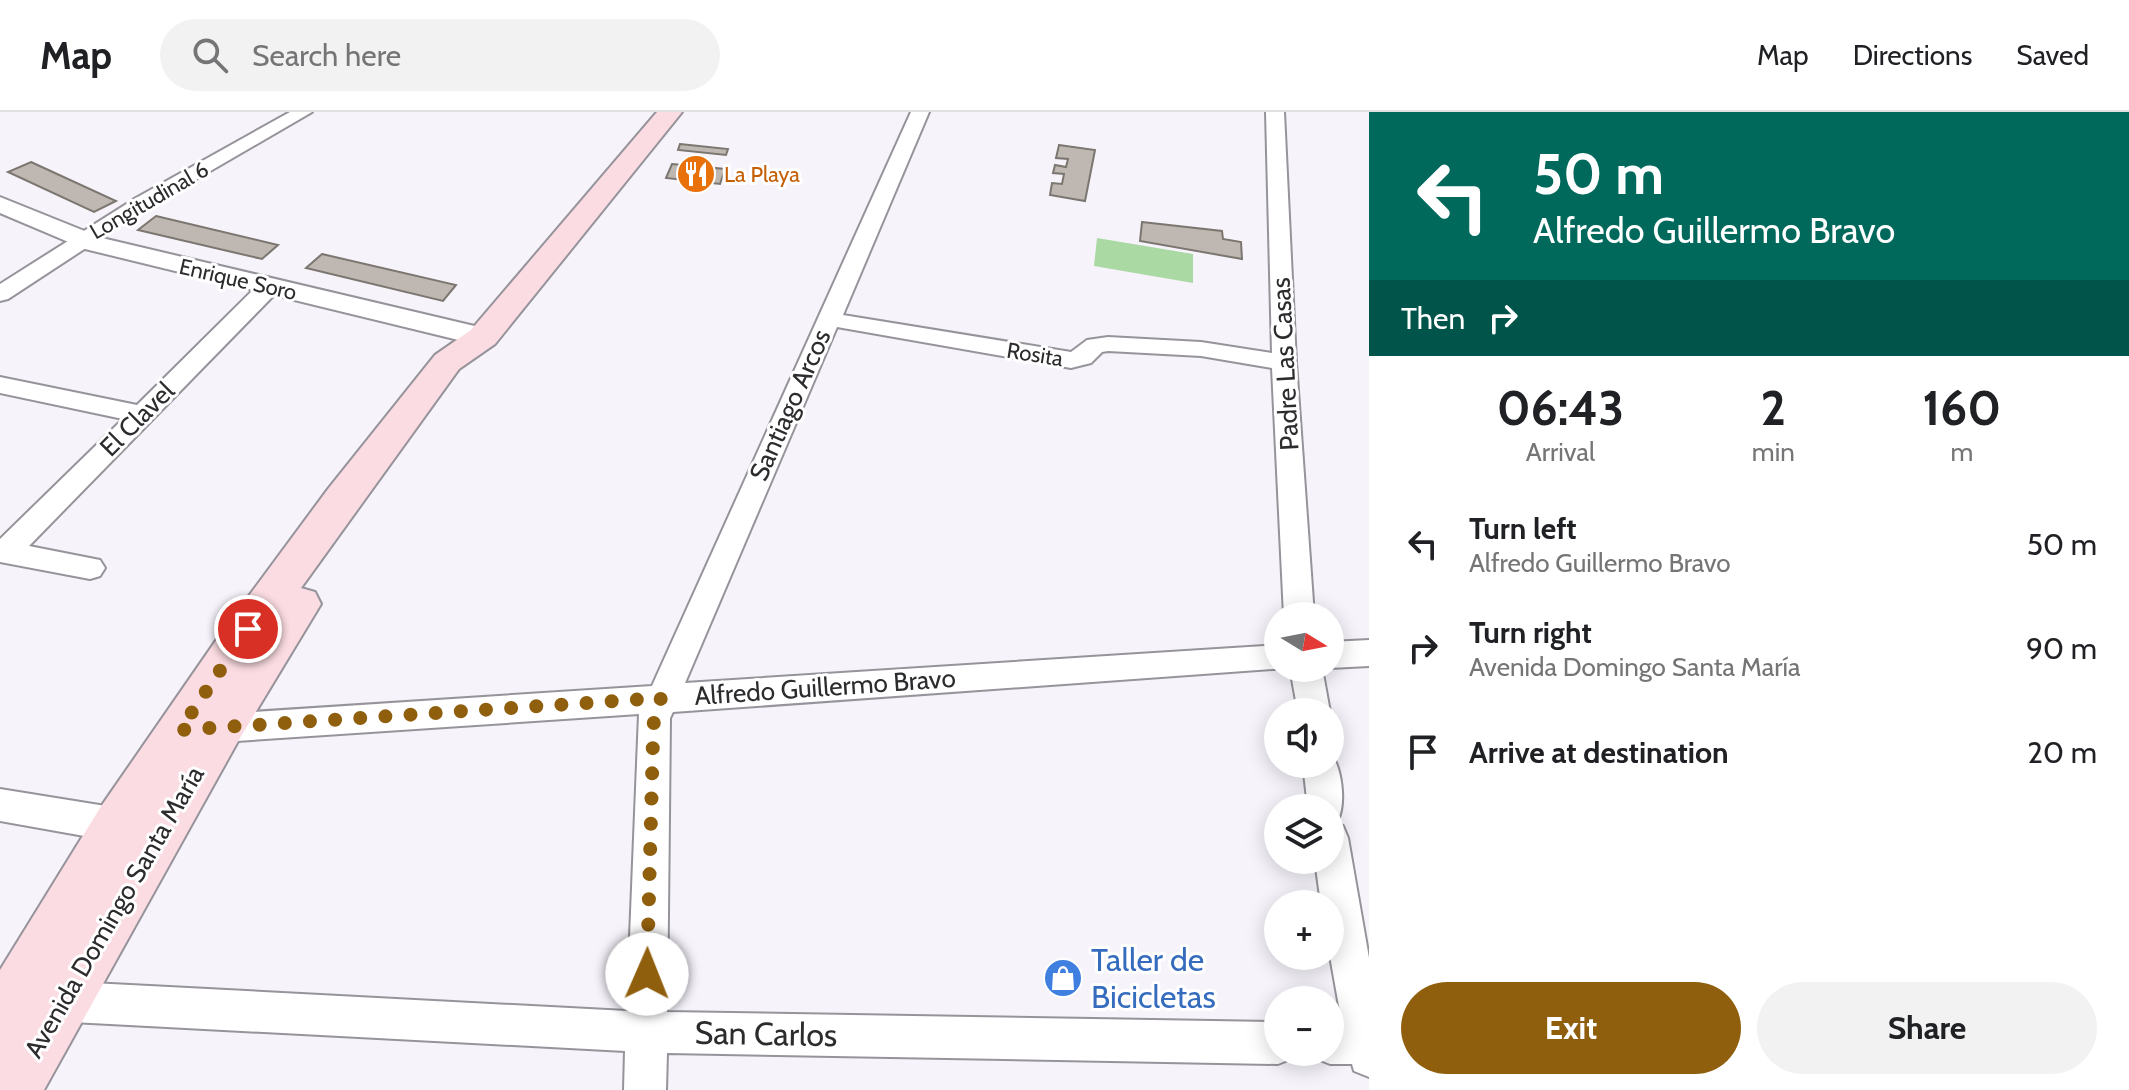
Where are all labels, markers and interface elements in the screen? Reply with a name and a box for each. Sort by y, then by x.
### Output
search box [160,19,720,91]
text: Map [40,32,112,79]
icon: search [188,33,232,77]
text: Search here [252,37,401,74]
text: Map [1757,38,1809,72]
text: Directions [1853,38,1972,72]
text: Saved [2016,38,2089,72]
text: 50 m [1533,140,1664,208]
icon: left [1401,144,1505,248]
restaurant icon: La Playa [675,153,717,195]
street label: Longitudinal 6 [85,156,213,245]
place label: La Playa [724,161,800,188]
text: Alfredo Guillermo Bravo [1533,208,1895,252]
street label: Enrique Soro [177,253,299,306]
street label: Padre Las Casas [1264,277,1306,451]
icon: right [1481,296,1525,340]
text: Then [1401,300,1465,337]
street label: Santiago Arcos [742,324,838,486]
street label: Rosita [1005,337,1065,372]
street label: El Clavel [93,375,181,463]
text: 06:43 [1497,379,1624,437]
text: 2 [1761,379,1786,437]
text: 160 [1923,379,2001,437]
text: Arrival [1526,436,1595,468]
text: min [1752,436,1795,468]
text: m [1950,436,1973,468]
text: Turn left [1469,510,1577,547]
icon: left [1401,522,1445,566]
text: 50 m [2027,526,2097,563]
text: Alfredo Guillermo Bravo [1469,547,1731,579]
pin [214,595,282,663]
north arrow [1264,602,1344,682]
map controls [1264,602,1344,1066]
icon: arrive [226,607,270,651]
text: Turn right [1469,614,1592,651]
icon: right [1401,626,1445,670]
text: 90 m [2026,630,2097,667]
text: Avenida Domingo Santa María [1469,651,1801,683]
street label: Alfredo Guillermo Bravo [693,662,957,712]
button: sound [1264,698,1344,778]
icon: arrive [1401,730,1445,774]
text: Arrive at destination [1469,734,1729,771]
text: 20 m [2027,734,2097,771]
street label: Avenida Domingo Santa María [17,760,211,1064]
button: layers [1264,794,1344,874]
button: + [1264,890,1344,970]
position arrow [605,932,689,1016]
place label: Taller de Bicicletas [1091,940,1216,1016]
shop icon: Taller de Bicicletas [1042,957,1084,999]
button: Exit [1401,982,1741,1074]
button: Share [1757,982,2097,1074]
button: − [1264,986,1344,1066]
street label: San Carlos [694,1013,838,1054]

